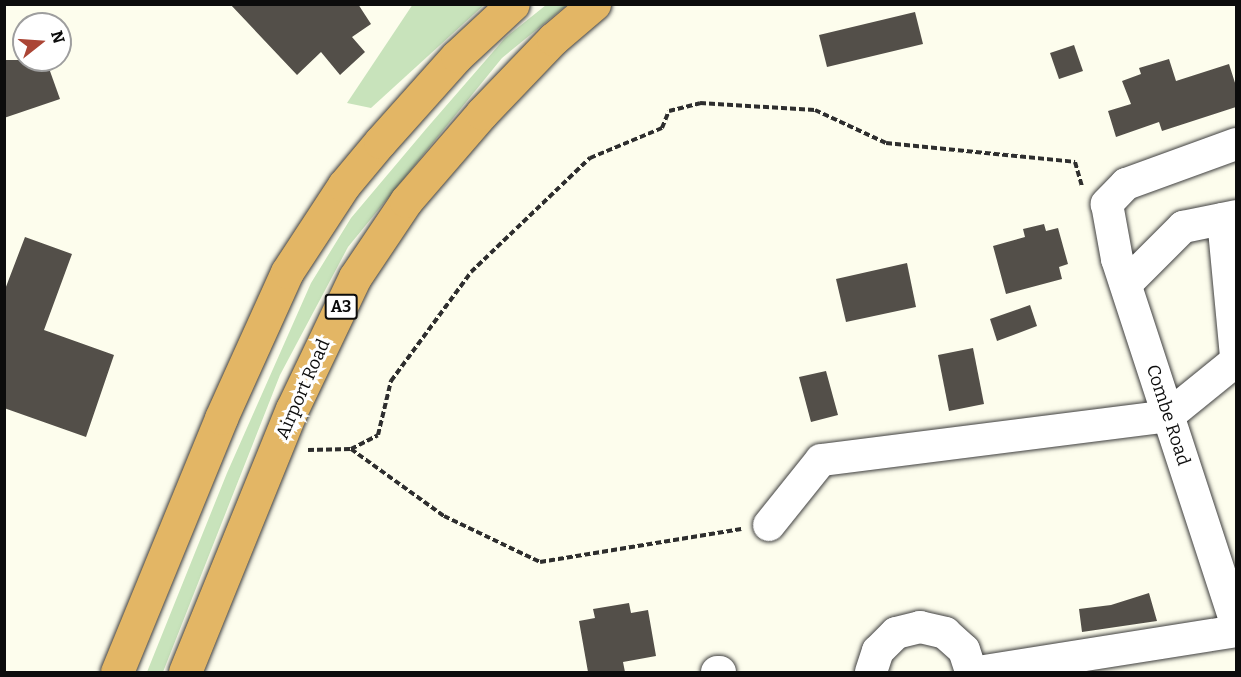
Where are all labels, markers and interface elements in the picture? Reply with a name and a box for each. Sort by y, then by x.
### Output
north arrow [12,12,72,72]
text: N [47,28,69,46]
road number: A3 [324,294,358,320]
street label: Airport Road [271,336,335,442]
street label: Combe Road [1142,362,1194,468]

